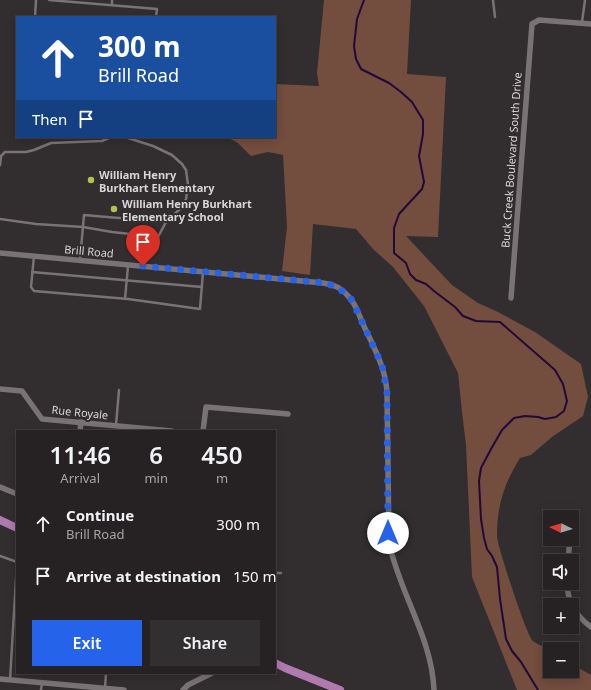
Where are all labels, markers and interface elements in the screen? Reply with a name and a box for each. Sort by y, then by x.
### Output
text: 300 m [98,27,181,65]
icon: ahead [32,32,84,84]
text: Brill Road [98,63,179,87]
street label: Buck Creek Boulevard South Drive [497,72,525,248]
icon: arrive [75,108,97,130]
text: Then [32,109,67,129]
place label: William Henry Burkhart Elementary [99,167,215,195]
marker: William Henry Burkhart Elementary [86,175,96,185]
place label: William Henry Burkhart Elementary School [122,196,252,224]
marker: William Henry Burkhart Elementary School [109,204,119,214]
pin [126,225,160,266]
icon: arrive [132,231,154,253]
street label: Brill Road [64,241,114,261]
street label: Rue Royale [51,402,109,422]
text: 11:46 [49,438,111,471]
text: 6 [149,438,163,471]
text: 450 [201,438,243,471]
text: Arrival [60,469,100,487]
text: min [144,469,168,487]
text: m [216,469,228,487]
text: Continue [66,505,134,525]
north arrow [543,510,579,546]
map controls [543,510,579,678]
position arrow [367,512,409,554]
icon: ahead [32,513,54,535]
text: 300 m [216,514,260,534]
text: Brill Road [66,525,125,543]
button: sound [543,554,579,590]
icon: arrive [32,565,54,587]
text: Arrive at destination [66,566,221,586]
text: 150 m [233,566,277,586]
button: + [543,598,579,634]
button: Exit [32,620,142,666]
button: Share [150,620,260,666]
button: − [543,642,579,678]

